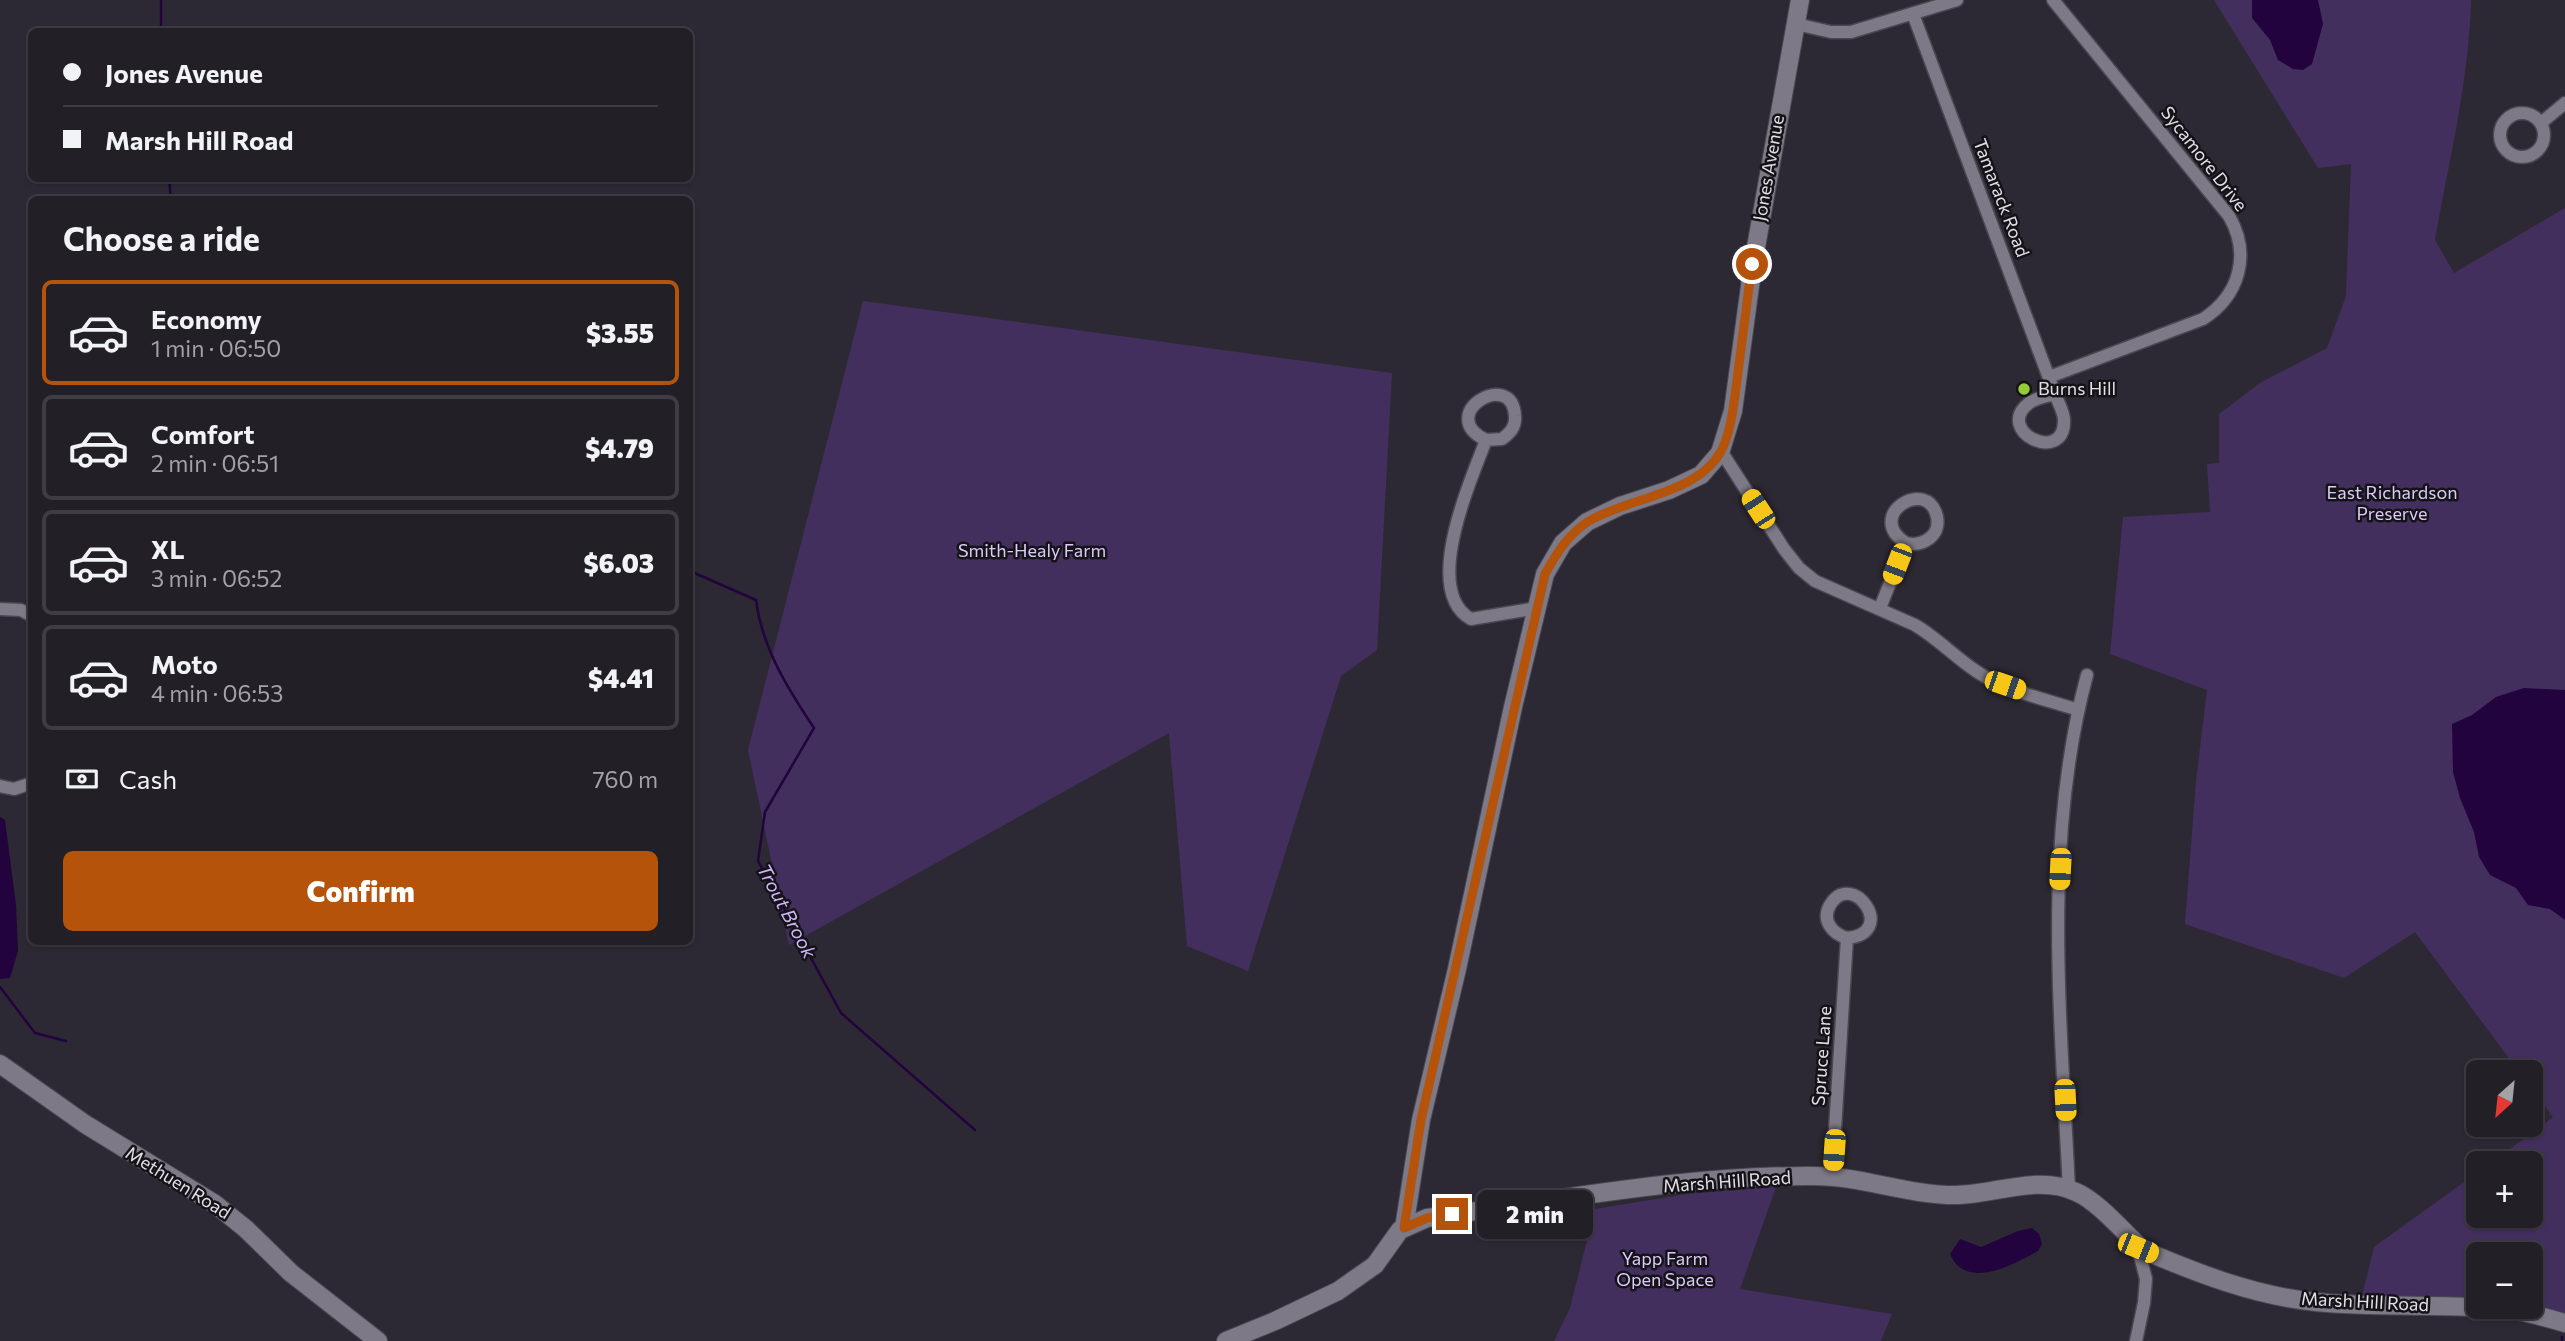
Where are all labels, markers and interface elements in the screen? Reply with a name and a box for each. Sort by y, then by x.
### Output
text: Jones Avenue [105,57,263,88]
street label: Sycamore Drive [2157,101,2253,215]
street label: Jones Avenue [1748,113,1788,223]
text: Marsh Hill Road [105,124,293,155]
street label: Tamarack Road [1969,135,2035,260]
text: Choose a ride [63,218,260,258]
route start [1736,248,1768,280]
icon: car [67,301,130,364]
text: Economy [151,303,262,334]
text: $3.55 [586,317,654,348]
text: 1 min · 06:50 [151,334,281,362]
place label: Burns Hill [2038,377,2116,399]
marker: Burns Hill [2016,381,2032,397]
icon: car [67,416,130,479]
text: Comfort [151,418,254,449]
text: $4.79 [585,432,654,463]
text: 2 min · 06:51 [151,449,279,477]
park label: East Richardson Preserve [2327,481,2457,524]
car [1738,486,1779,532]
icon: car [67,531,130,594]
text: XL [151,533,185,564]
park label: Smith-Healy Farm [958,539,1106,561]
car [1880,541,1915,587]
text: $6.03 [583,547,654,578]
text: 3 min · 06:52 [151,564,282,592]
icon: car [67,646,130,709]
text: Moto [151,648,218,679]
text: $4.41 [588,662,654,693]
car [1982,668,2029,702]
text: 4 min · 06:53 [151,679,283,707]
icon: cash [63,760,101,798]
text: Cash [119,763,177,794]
text: 760 m [592,765,658,793]
car [2049,847,2072,891]
button: Confirm [63,851,658,931]
water label: Trout Brook [753,860,822,963]
street label: Spruce Lane [1807,1005,1835,1106]
north arrow [2466,1060,2543,1138]
map controls [2466,1060,2543,1319]
car [2054,1078,2077,1122]
car [1823,1128,1846,1172]
street label: Methuen Road [122,1141,235,1223]
button: + [2466,1151,2543,1228]
street label: Marsh Hill Road [1662,1166,1792,1196]
callout: 2 min [1476,1190,1592,1238]
route end [1436,1198,1468,1230]
text: 2 min [1506,1200,1564,1228]
car [2115,1230,2162,1266]
button: − [2466,1242,2543,1319]
park label: Yapp Farm Open Space [1616,1247,1714,1290]
street label: Marsh Hill Road [2301,1287,2430,1315]

